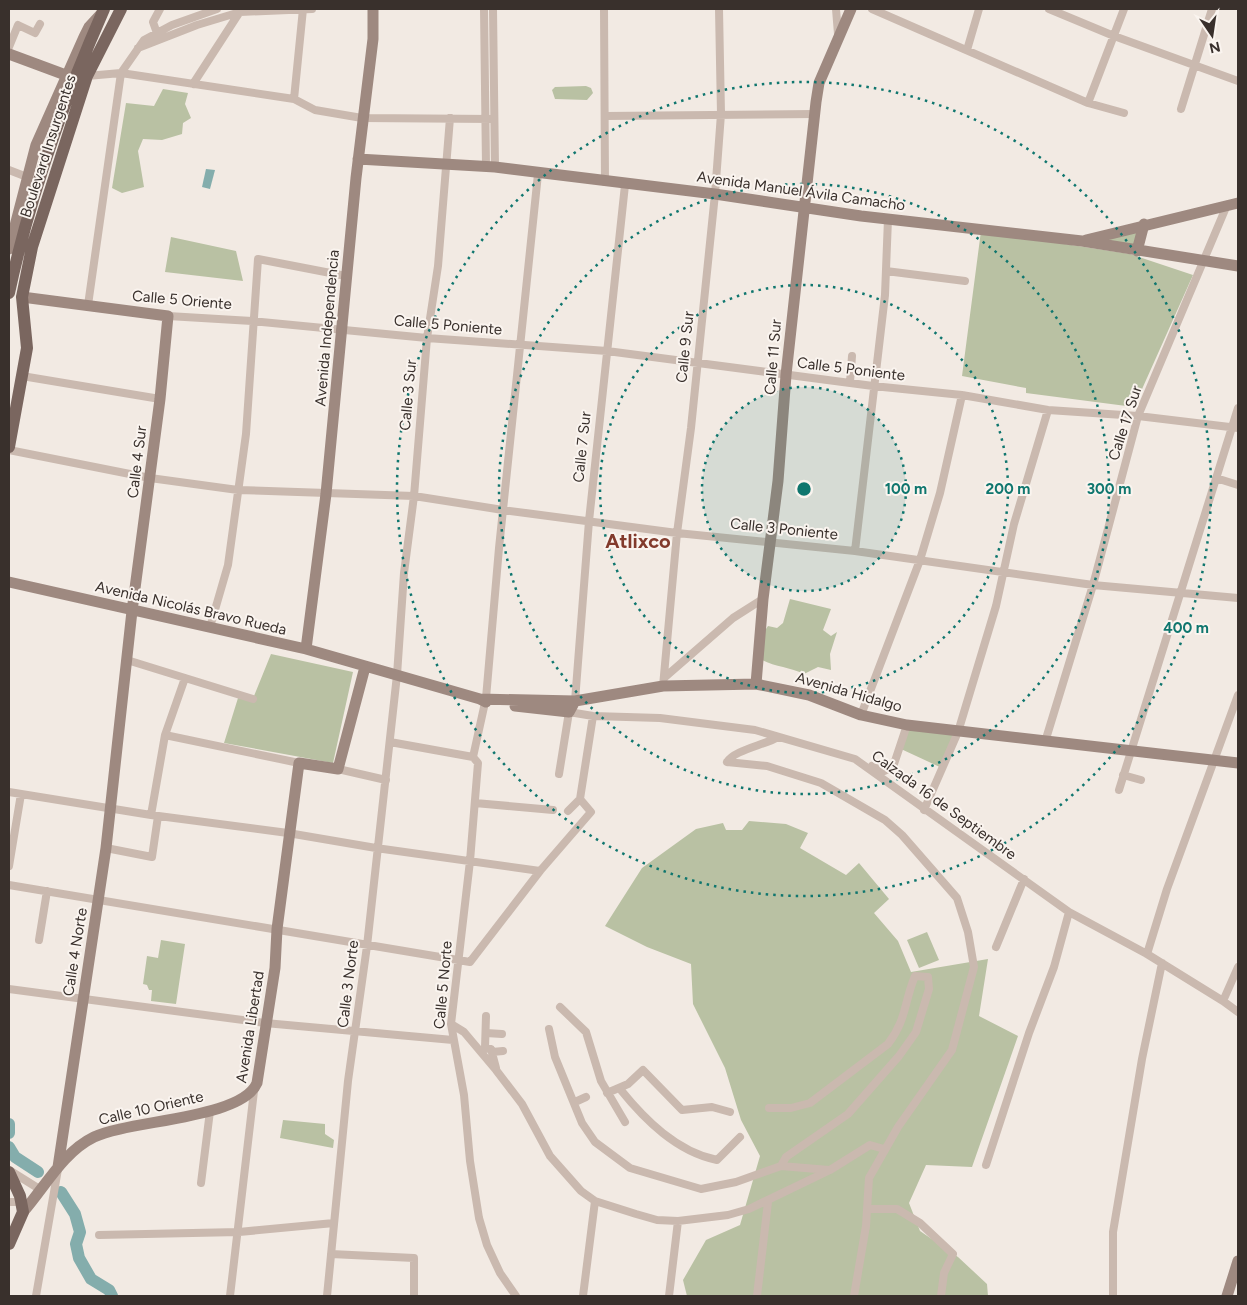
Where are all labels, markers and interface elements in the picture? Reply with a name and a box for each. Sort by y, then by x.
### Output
north arrow [1187,10,1237,60]
text: N [1208,38,1222,57]
street label: Boulevard Insurgentes [16,72,80,220]
street label: Avenida Manuel Ávila Camacho [696,167,907,215]
street label: Avenida Independencia [311,249,343,407]
street label: Calle 5 Oriente [131,287,233,313]
street label: Calle 9 Sur [672,310,698,384]
street label: Calle 5 Poniente [393,311,503,339]
street label: Calle 11 Sur [761,319,785,395]
street label: Calle 5 Poniente [796,353,906,385]
street label: Calle 3 Sur [396,359,420,431]
street label: Calle 17 Sur [1104,383,1146,463]
street label: Calle 7 Sur [569,411,595,483]
street label: Calle 4 Sur [124,425,150,499]
centre of rings [795,480,813,498]
text: 100 m [885,480,927,498]
text: 200 m [986,480,1030,498]
text: 300 m [1087,480,1131,498]
street label: Calle 3 Poniente [729,514,839,544]
district label: Atlixco [605,529,671,553]
street label: Avenida Nicolás Bravo Rueda [94,577,288,639]
text: 400 m [1163,619,1209,637]
street label: Avenida Hidalgo [794,668,905,716]
street label: Calzada 16 de Septiembre [868,746,1020,864]
street label: Calle 4 Norte [59,907,91,997]
street label: Calle 3 Norte [334,939,362,1029]
street label: Calle 5 Norte [430,940,456,1030]
street label: Avenida Libertad [232,970,268,1084]
street label: Calle 10 Oriente [97,1087,205,1129]

